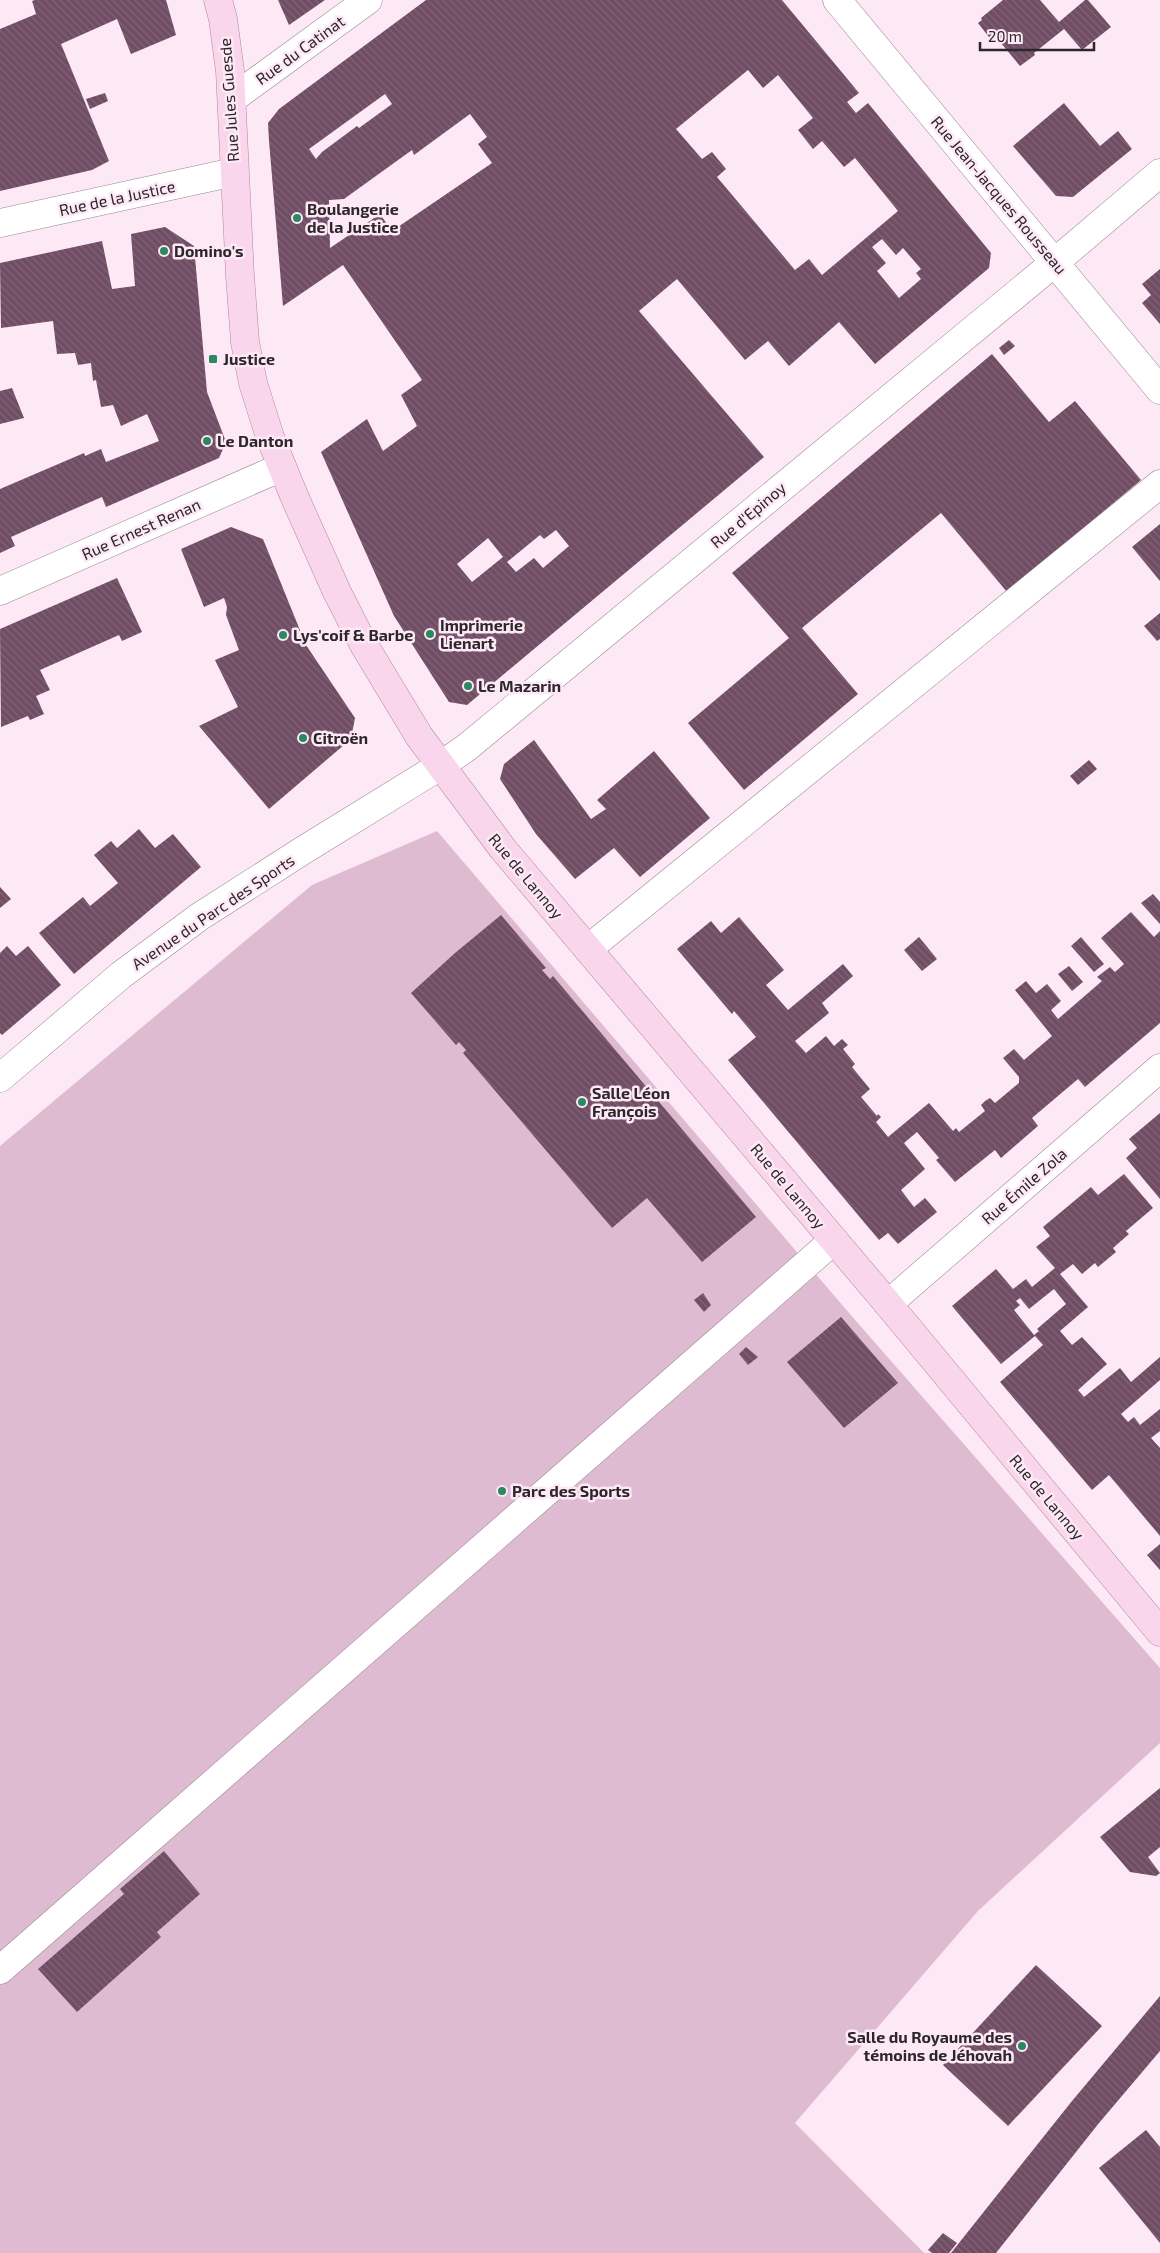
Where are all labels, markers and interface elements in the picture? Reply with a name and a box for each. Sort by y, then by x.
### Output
street label: Rue du Catinat [252,11,348,88]
scale bar [980,20,1094,52]
text: 20 m [988,27,1022,45]
street label: Rue Jules Guesde [215,37,242,163]
street label: Rue Jean-Jacques Rousseau [928,112,1071,278]
street label: Rue de la Justice [57,176,177,219]
place label: Boulangerie de la Justice [307,199,399,236]
marker: Boulangerie de la Justice [291,212,303,224]
place label: Domino's [174,241,244,260]
marker: Domino's [158,245,170,257]
place label: Justice [223,349,275,368]
marker: Justice [207,353,219,365]
place label: Le Danton [217,431,293,450]
marker: Le Danton [201,435,213,447]
street label: Rue d'Epinoy [706,477,790,552]
street label: Rue Ernest Renan [78,494,203,563]
place label: Imprimerie Lienart [440,615,523,652]
place label: Lys'coif & Barbe [293,625,413,645]
marker: Imprimerie Lienart [424,628,436,640]
marker: Lys'coif & Barbe [277,629,289,641]
place label: Le Mazarin [478,676,561,695]
marker: Le Mazarin [462,680,474,692]
place label: Citroën [313,728,368,747]
marker: Citroën [297,732,309,744]
street label: Rue de Lannoy [485,829,568,923]
street label: Avenue du Parc des Sports [128,850,298,973]
place label: Salle Léon François [592,1083,670,1122]
marker: Salle Léon François [576,1096,588,1108]
street label: Rue de Lannoy [747,1139,830,1233]
street label: Rue Émile Zola [977,1143,1070,1228]
street label: Rue de Lannoy [1006,1450,1089,1544]
place label: Parc des Sports [512,1481,630,1500]
marker: Parc des Sports [496,1485,508,1497]
place label: Salle du Royaume des témoins de Jéhovah [847,2027,1012,2064]
marker: Salle du Royaume des témoins de Jéhovah [1016,2040,1028,2052]

